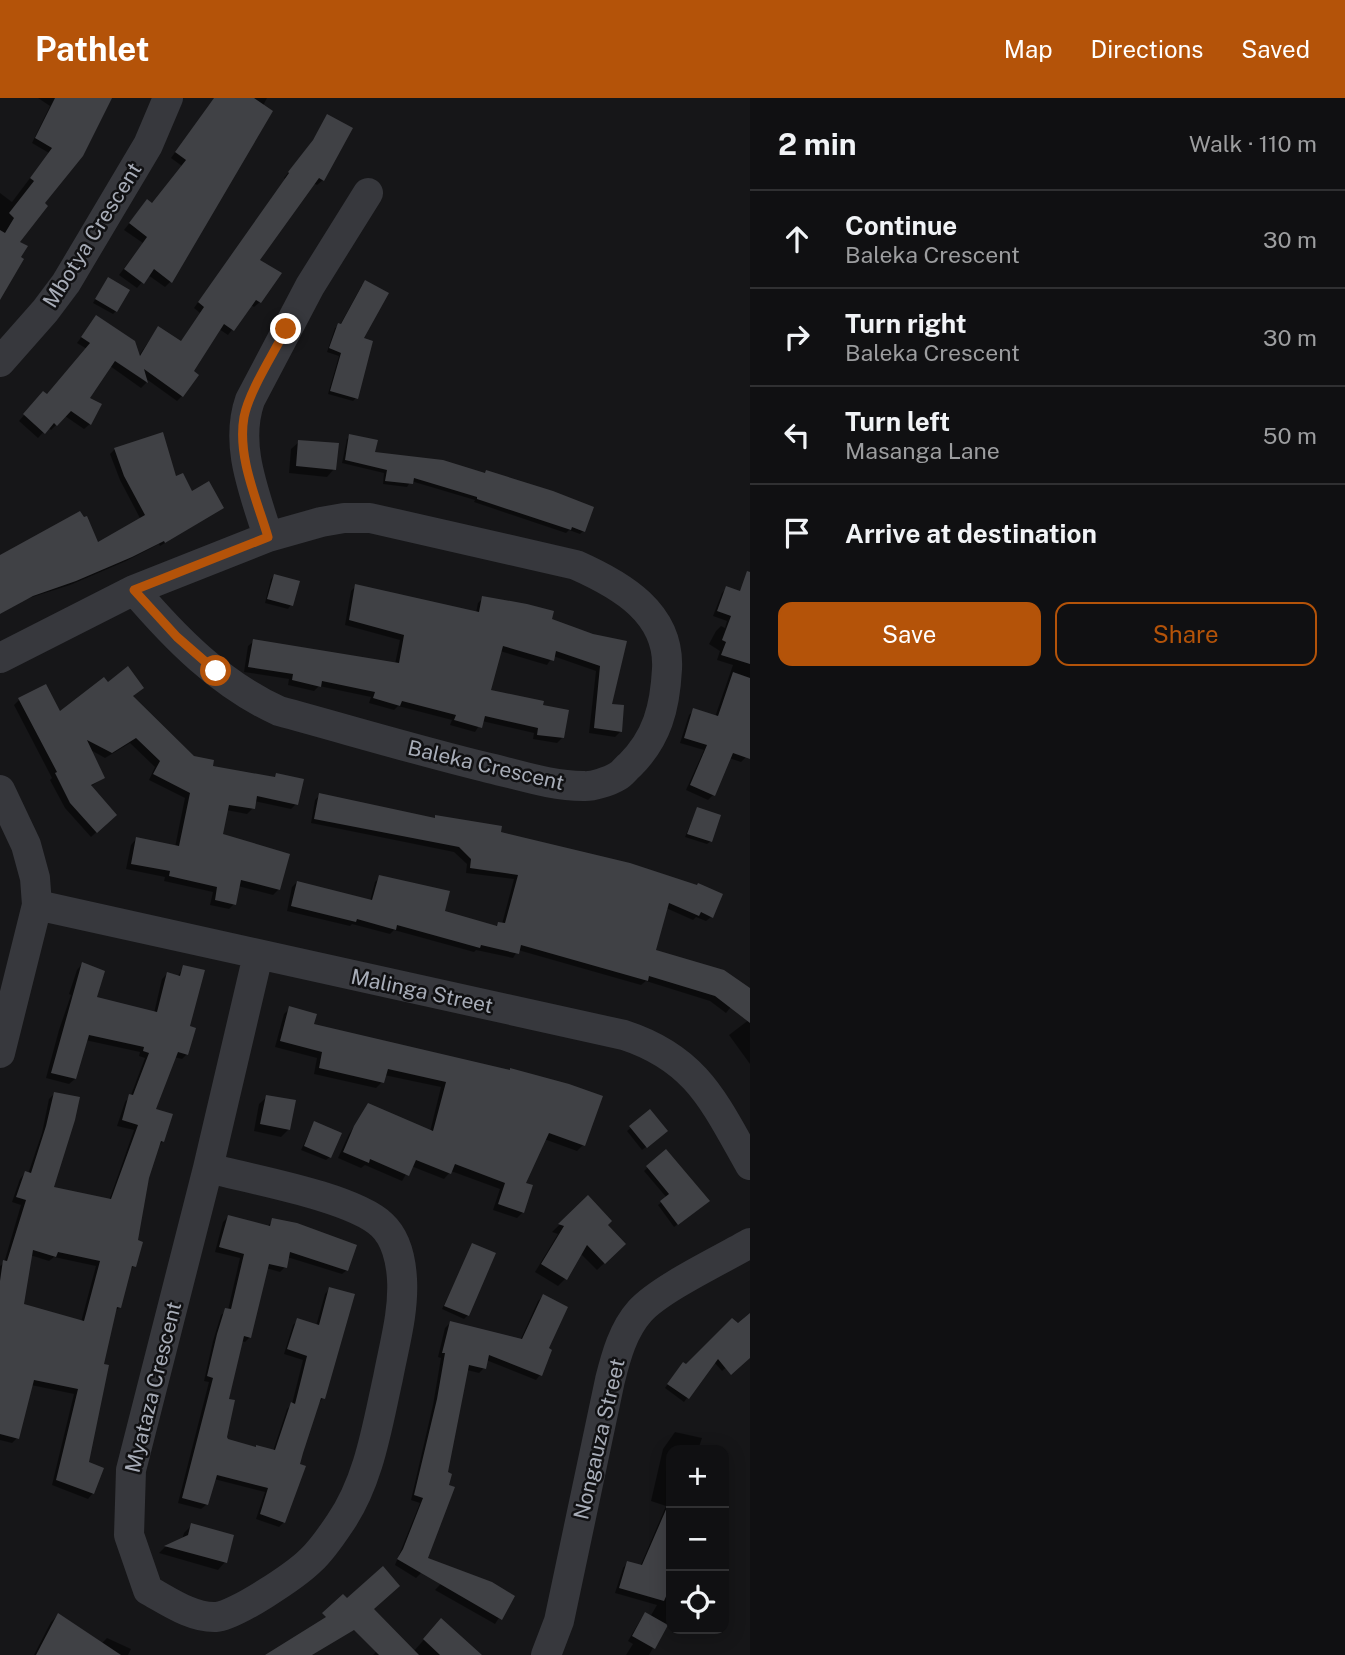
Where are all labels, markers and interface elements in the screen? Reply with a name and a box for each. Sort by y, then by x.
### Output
text: Pathlet [35,30,150,68]
text: Map [1004,35,1053,63]
text: Directions [1091,35,1203,63]
text: Saved [1241,35,1310,63]
text: 2 min [778,126,857,162]
text: Walk · 110 m [1189,130,1317,157]
street label: Mbotya Crescent [37,158,147,312]
text: Continue [845,210,957,241]
icon: ahead [778,220,816,258]
text: 30 m [1263,226,1317,253]
text: Baleka Crescent [845,241,1020,268]
text: Turn right [845,308,967,339]
route end [270,313,301,344]
icon: right [778,318,816,356]
text: 30 m [1263,324,1317,351]
text: Baleka Crescent [845,339,1020,366]
text: Turn left [845,406,950,437]
icon: left [778,416,816,454]
text: 50 m [1263,422,1317,449]
text: Masanga Lane [845,437,1000,464]
icon: arrive [778,514,816,552]
text: Arrive at destination [845,518,1097,549]
button: Save [778,602,1041,666]
button: Share [1055,602,1317,666]
route start [200,655,231,686]
street label: Baleka Crescent [405,735,567,795]
street label: Malinga Street [349,964,495,1018]
street label: Myataza Crescent [120,1299,186,1475]
street label: Nongauza Street [568,1356,630,1522]
map controls [666,1445,729,1634]
button: + [666,1445,729,1508]
button: − [666,1508,729,1571]
button: locate [666,1571,729,1634]

